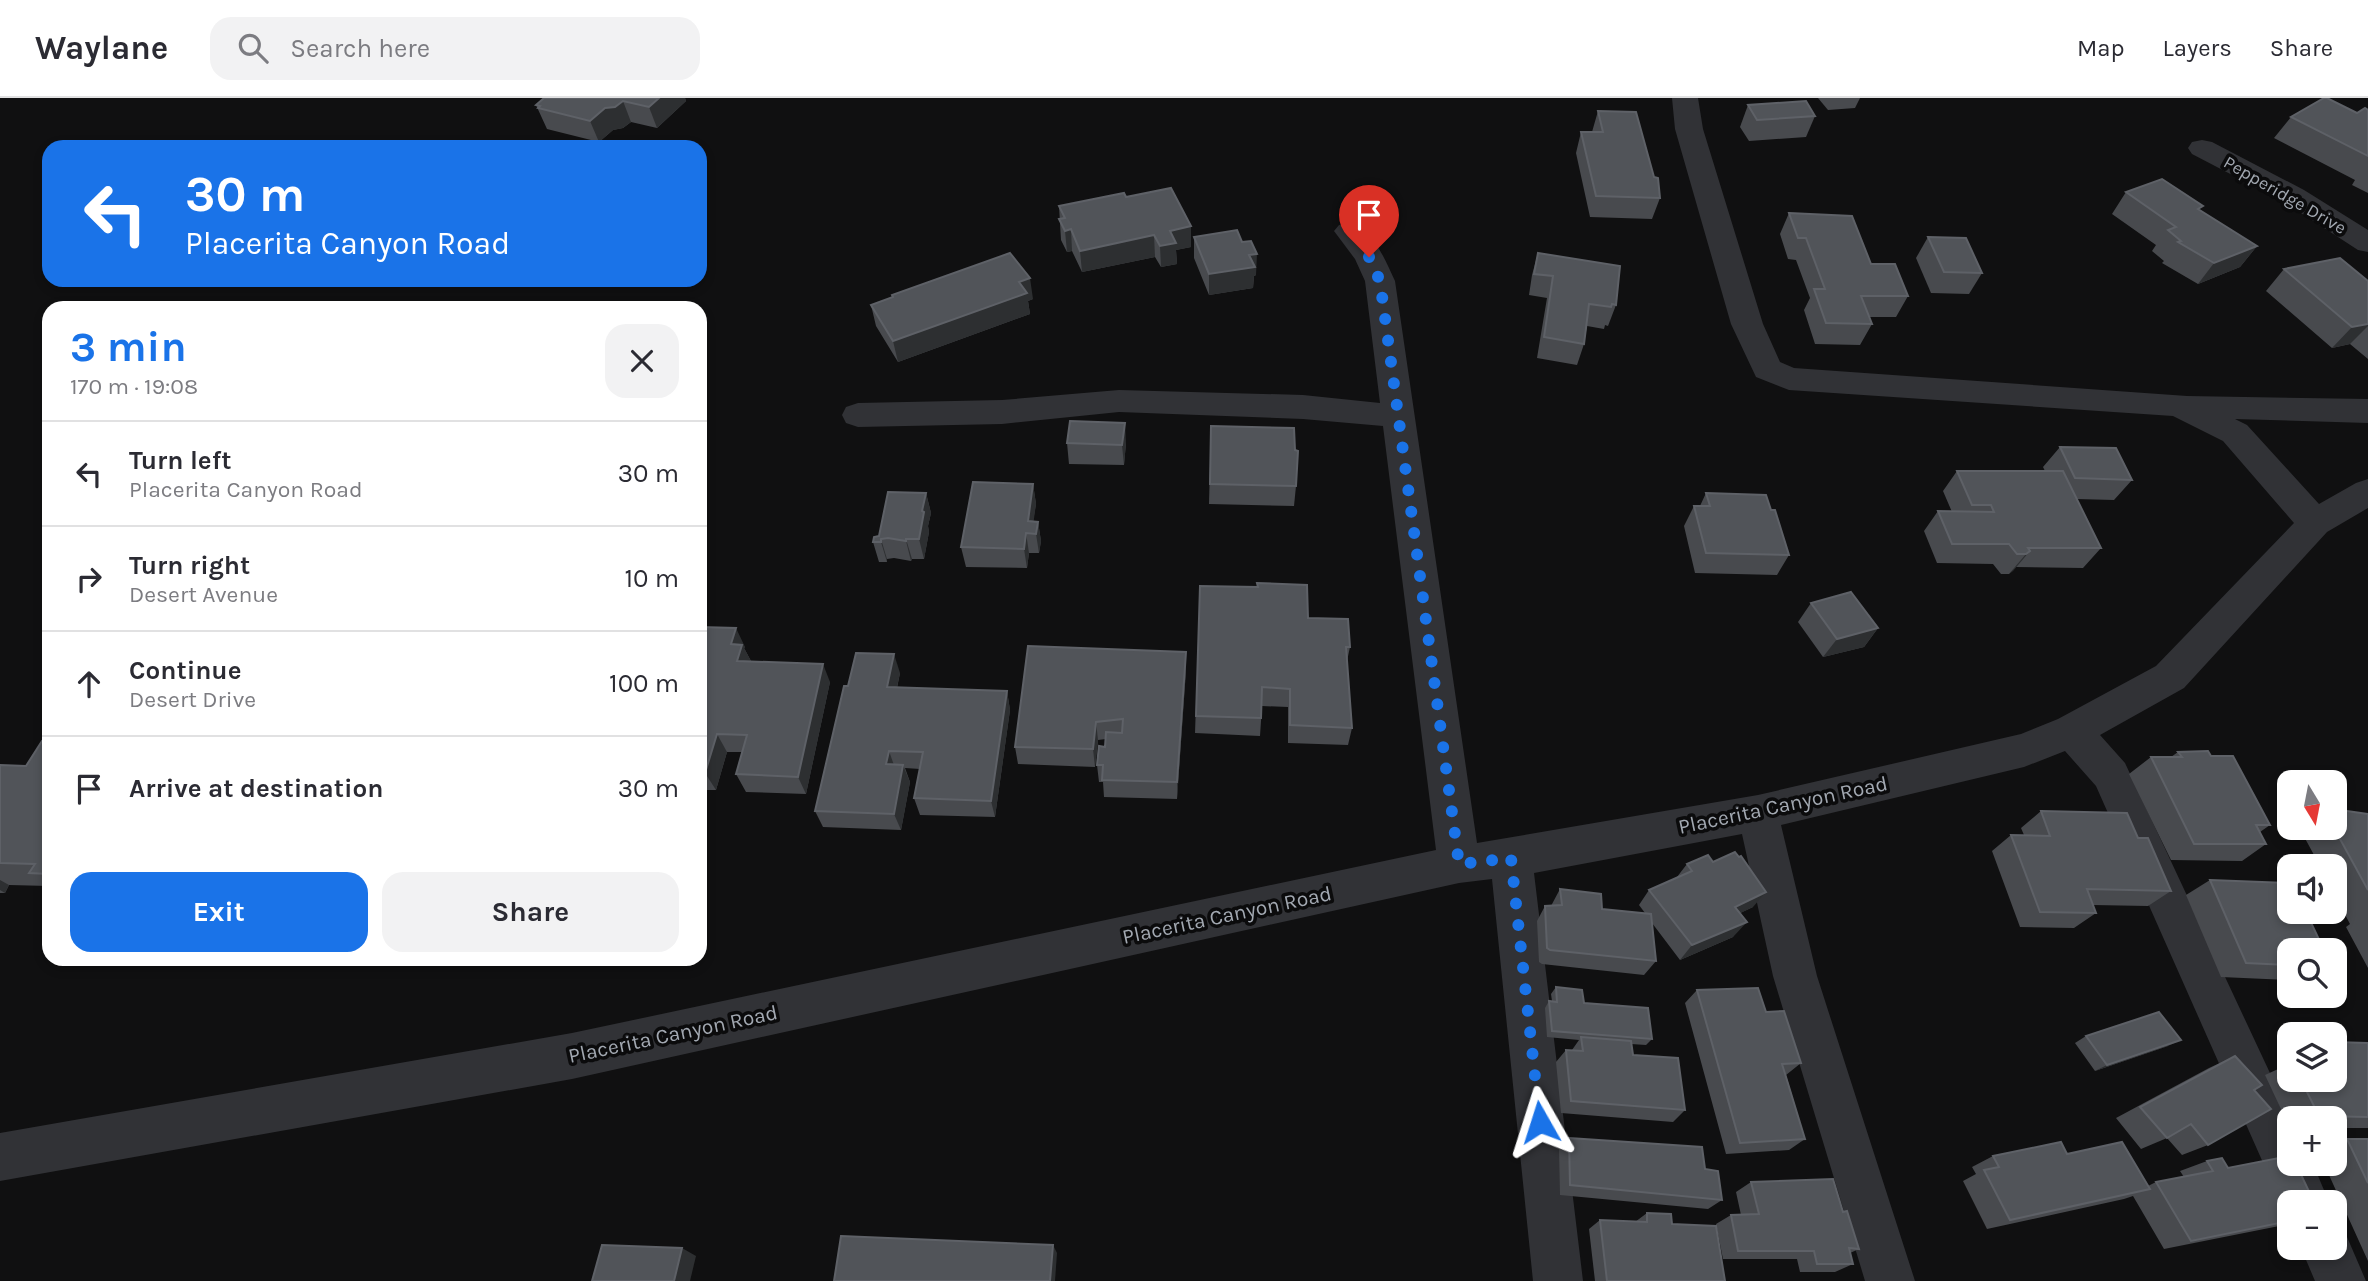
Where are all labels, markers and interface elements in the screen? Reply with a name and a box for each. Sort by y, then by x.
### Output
search box [210,17,700,80]
text: Waylane [35,29,168,67]
icon: search [234,29,272,67]
text: Search here [290,33,430,64]
text: Map [2077,34,2125,62]
text: Layers [2163,34,2232,62]
text: Share [2270,34,2333,62]
street label: Pepperidge Drive [2220,151,2350,239]
text: 30 m [185,166,305,223]
icon: left [70,168,161,259]
pin [1339,185,1399,257]
icon: arrive [1350,196,1388,234]
text: Placerita Canyon Road [185,225,510,262]
text: 3 min [70,322,187,372]
button: close [605,324,679,398]
text: 170 m · 19:08 [70,373,198,400]
text: Turn left [129,445,231,476]
icon: left [70,455,108,493]
text: 30 m [618,458,679,489]
text: Placerita Canyon Road [129,476,363,503]
text: Turn right [129,550,250,581]
icon: right [70,560,108,598]
text: 10 m [624,563,679,594]
text: Desert Avenue [129,581,278,608]
text: Continue [129,655,241,686]
icon: ahead [70,665,108,703]
text: 100 m [609,668,679,699]
text: Desert Drive [129,686,256,713]
icon: arrive [70,770,108,808]
north arrow [2277,770,2347,840]
map controls [2277,770,2347,1260]
street label: Placerita Canyon Road [1676,771,1890,839]
text: Arrive at destination [129,773,383,804]
text: 30 m [618,773,679,804]
button: sound [2277,854,2347,924]
button: Exit [70,872,368,952]
button: Share [382,872,679,952]
street label: Placerita Canyon Road [1120,881,1334,949]
button: search [2277,938,2347,1008]
street label: Placerita Canyon Road [566,1000,780,1068]
button: layers [2277,1022,2347,1092]
position arrow [1503,1085,1577,1159]
button: + [2277,1106,2347,1176]
button: − [2277,1190,2347,1260]

